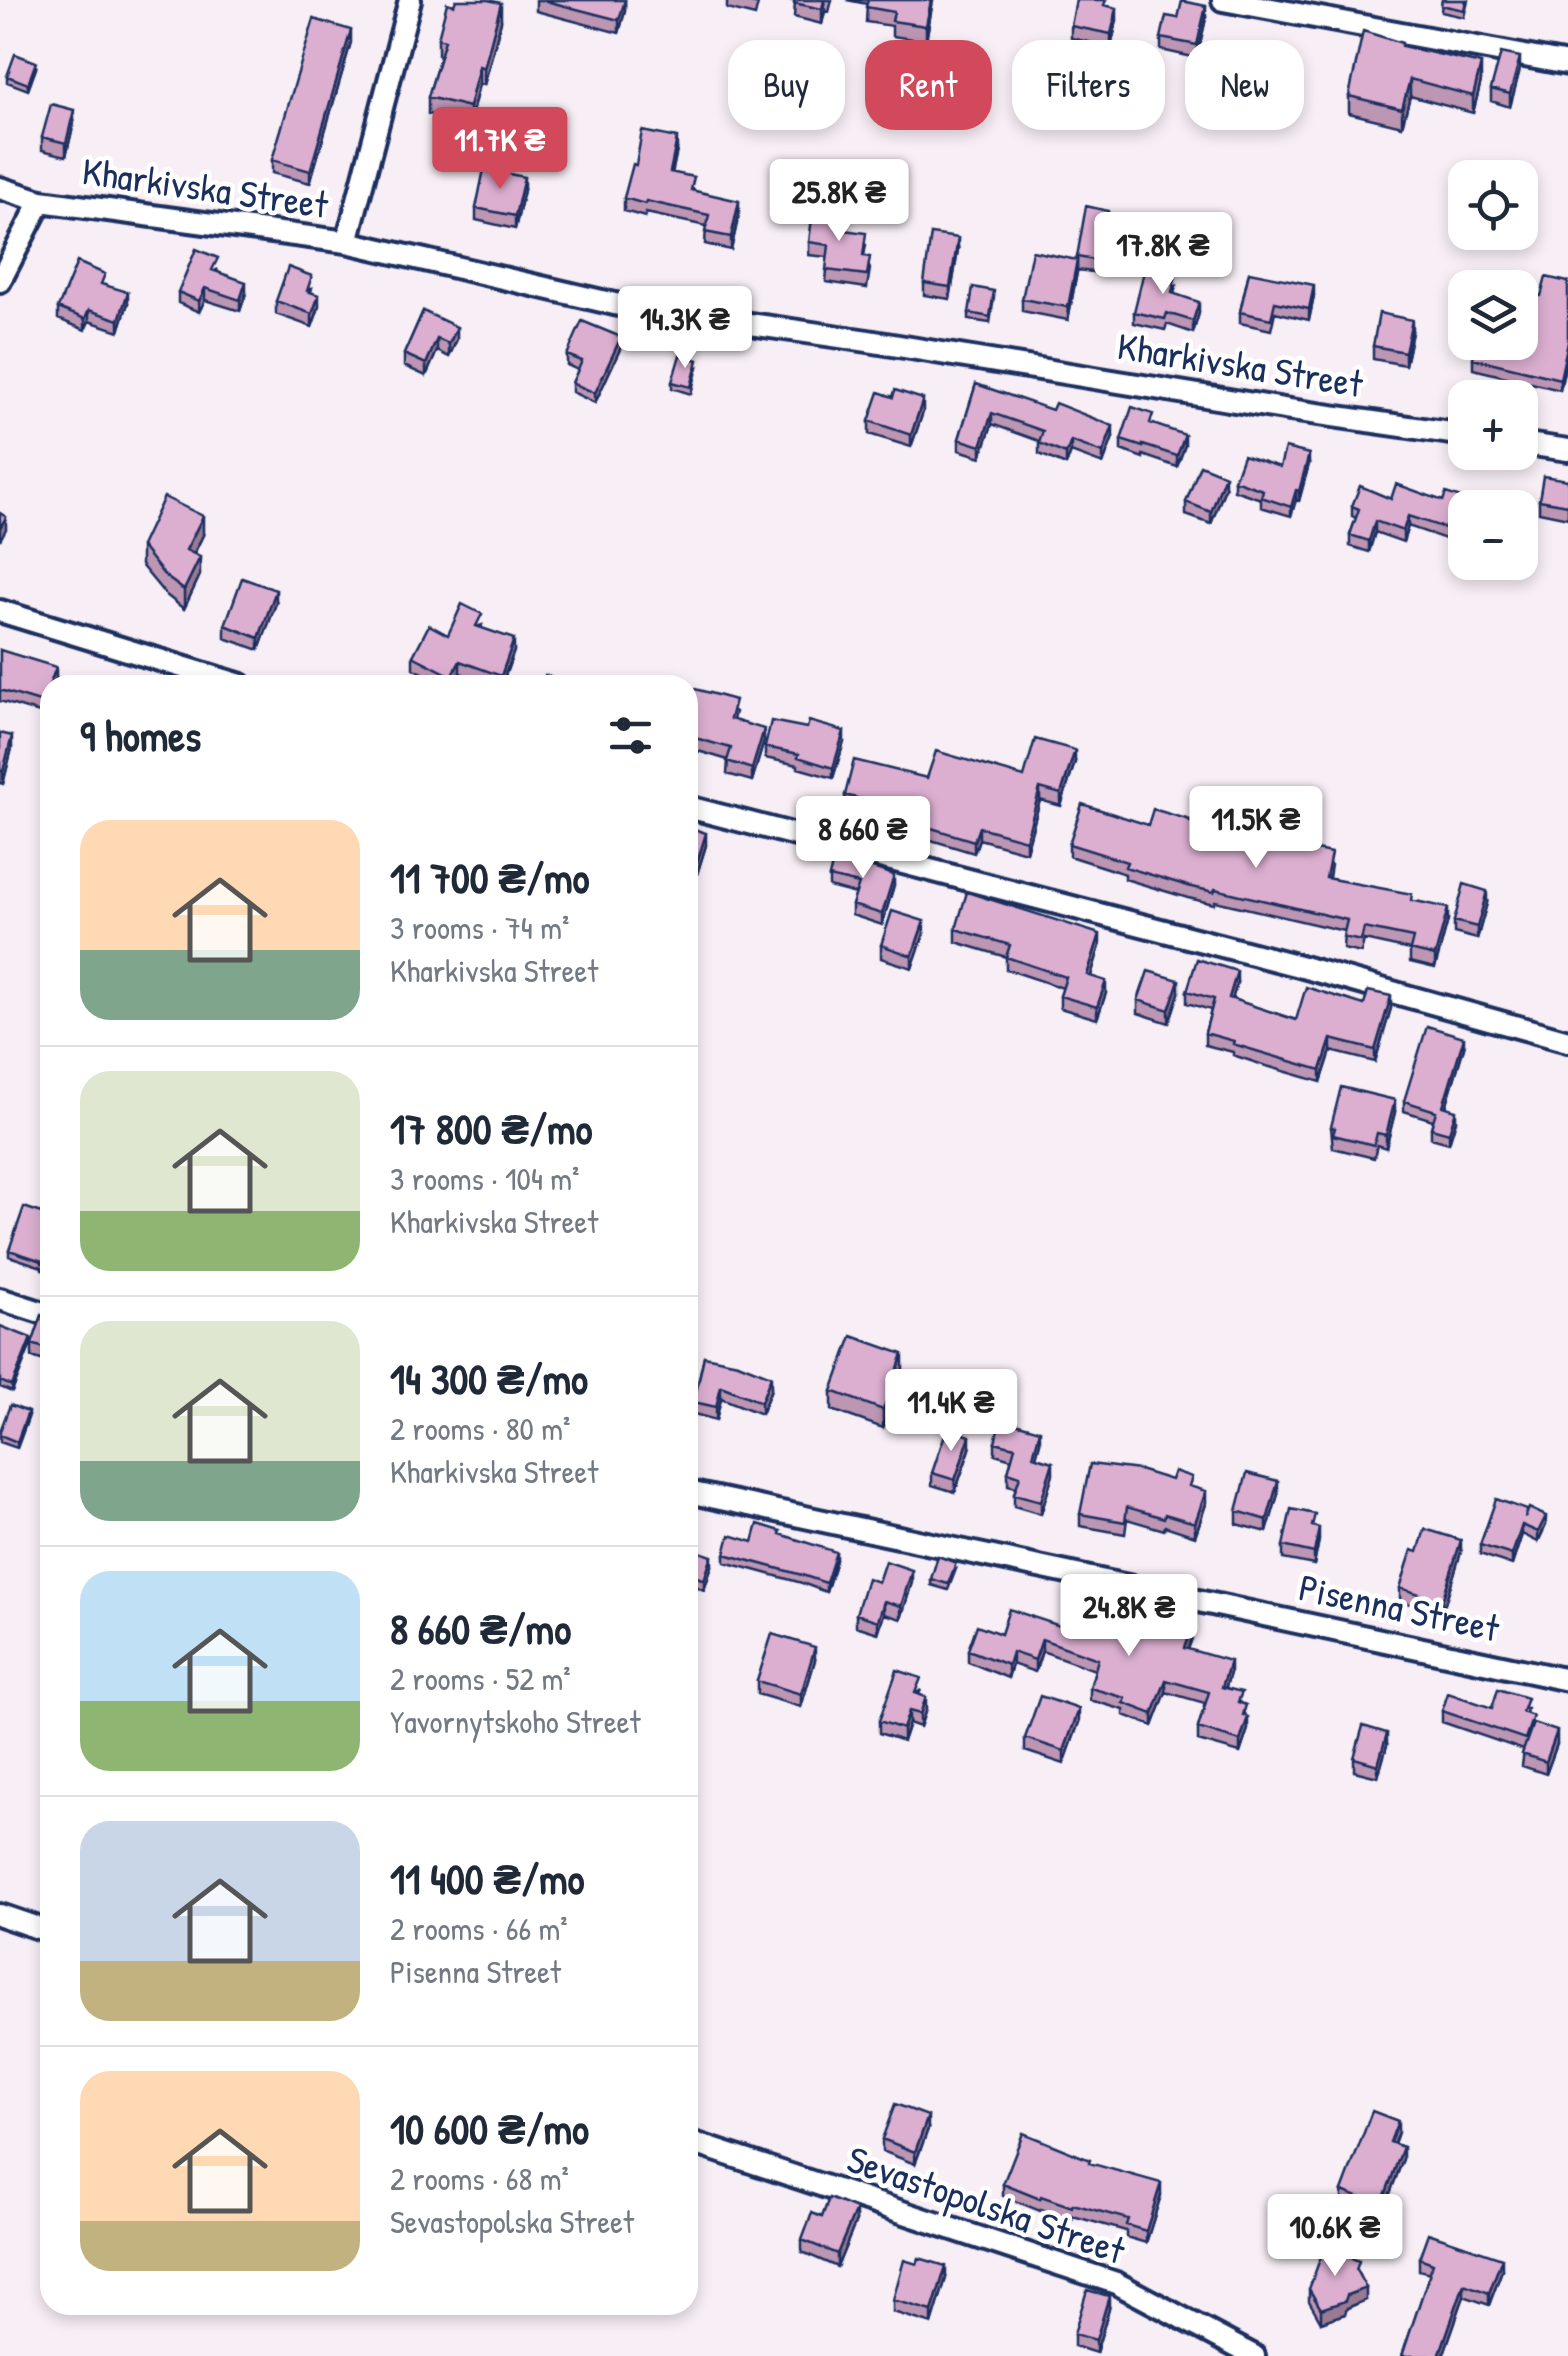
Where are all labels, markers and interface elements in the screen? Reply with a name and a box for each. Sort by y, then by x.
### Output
chip: Buy [728,40,845,130]
chip: Rent [865,40,992,130]
chip: Filters [1012,40,1165,130]
chip: New [1185,40,1304,130]
pin: 11.7K ₴ [408,107,592,192]
text: 11.7K ₴ [454,118,546,161]
street label: Kharkivska Street [79,144,332,230]
pin: 25.8K ₴ [747,159,931,244]
map controls [1448,160,1538,580]
button: locate [1448,160,1538,250]
text: 25.8K ₴ [792,170,886,213]
pin: 17.8K ₴ [1071,212,1255,297]
text: 17.8K ₴ [1116,223,1210,266]
button: layers [1448,270,1538,360]
pin: 14.3K ₴ [593,286,777,371]
text: 14.3K ₴ [640,297,730,340]
street label: Kharkivska Street [1114,319,1367,409]
button: + [1448,380,1538,470]
button: − [1448,490,1538,580]
text: 9 homes [80,707,201,764]
icon: filters [603,708,658,763]
pin: 11.5K ₴ [1164,786,1348,871]
pin: 8 660 ₴ [771,796,955,881]
text: 11.5K ₴ [1211,797,1301,840]
text: 8 660 ₴ [818,807,908,850]
text: 11 700 ₴/mo [390,849,590,906]
icon: home [160,860,280,980]
text: 3 rooms · 74 m² [390,906,569,949]
text: Kharkivska Street [390,949,598,992]
text: 17 800 ₴/mo [390,1100,592,1157]
icon: home [160,1111,280,1231]
text: 3 rooms · 104 m² [390,1157,579,1200]
text: Kharkivska Street [390,1200,598,1243]
text: 14 300 ₴/mo [390,1350,588,1407]
icon: home [160,1361,280,1481]
pin: 11.4K ₴ [859,1369,1043,1454]
text: 11.4K ₴ [907,1380,995,1423]
text: 2 rooms · 80 m² [390,1407,570,1450]
text: Kharkivska Street [390,1450,598,1493]
street label: Pisenna Street [1295,1560,1505,1654]
pin: 24.8K ₴ [1037,1574,1221,1659]
text: 24.8K ₴ [1082,1585,1176,1628]
text: 8 660 ₴/mo [390,1600,571,1657]
icon: home [160,1611,280,1731]
text: 2 rooms · 52 m² [390,1657,571,1700]
text: Yavornytskoho Street [390,1700,640,1743]
text: 11 400 ₴/mo [390,1850,584,1907]
icon: home [160,1861,280,1981]
text: 2 rooms · 66 m² [390,1907,568,1950]
text: Pisenna Street [390,1950,561,1993]
text: 10 600 ₴/mo [390,2100,589,2157]
icon: home [160,2111,280,2231]
street label: Sevastopolska Street [841,2132,1133,2276]
text: 2 rooms · 68 m² [390,2157,569,2200]
pin: 10.6K ₴ [1243,2194,1427,2279]
text: Sevastopolska Street [390,2200,634,2243]
text: 10.6K ₴ [1289,2205,1381,2248]

